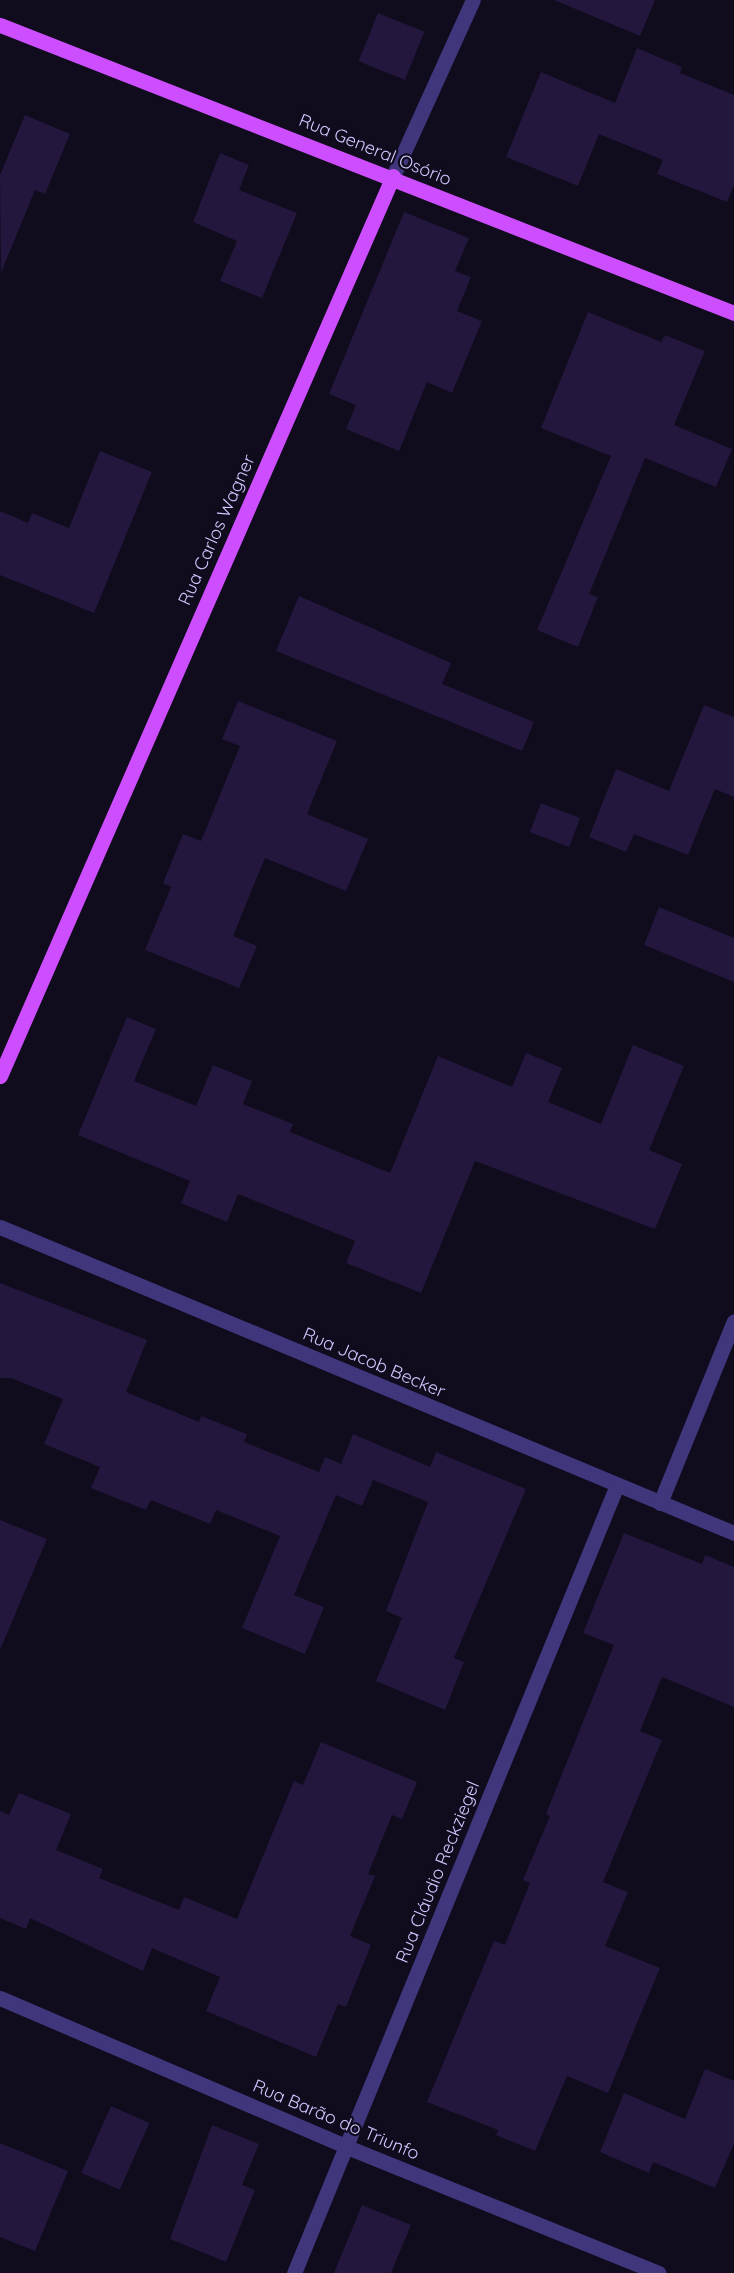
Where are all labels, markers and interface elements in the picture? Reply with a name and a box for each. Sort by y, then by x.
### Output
street label: Rua General Osório [296,110,454,190]
street label: Rua Carlos Wagner [174,451,260,609]
street label: Rua Jacob Becker [300,1323,448,1403]
street label: Rua Cláudio Reckziegel [392,1778,484,1966]
street label: Rua Barão do Triunfo [250,2075,422,2165]

